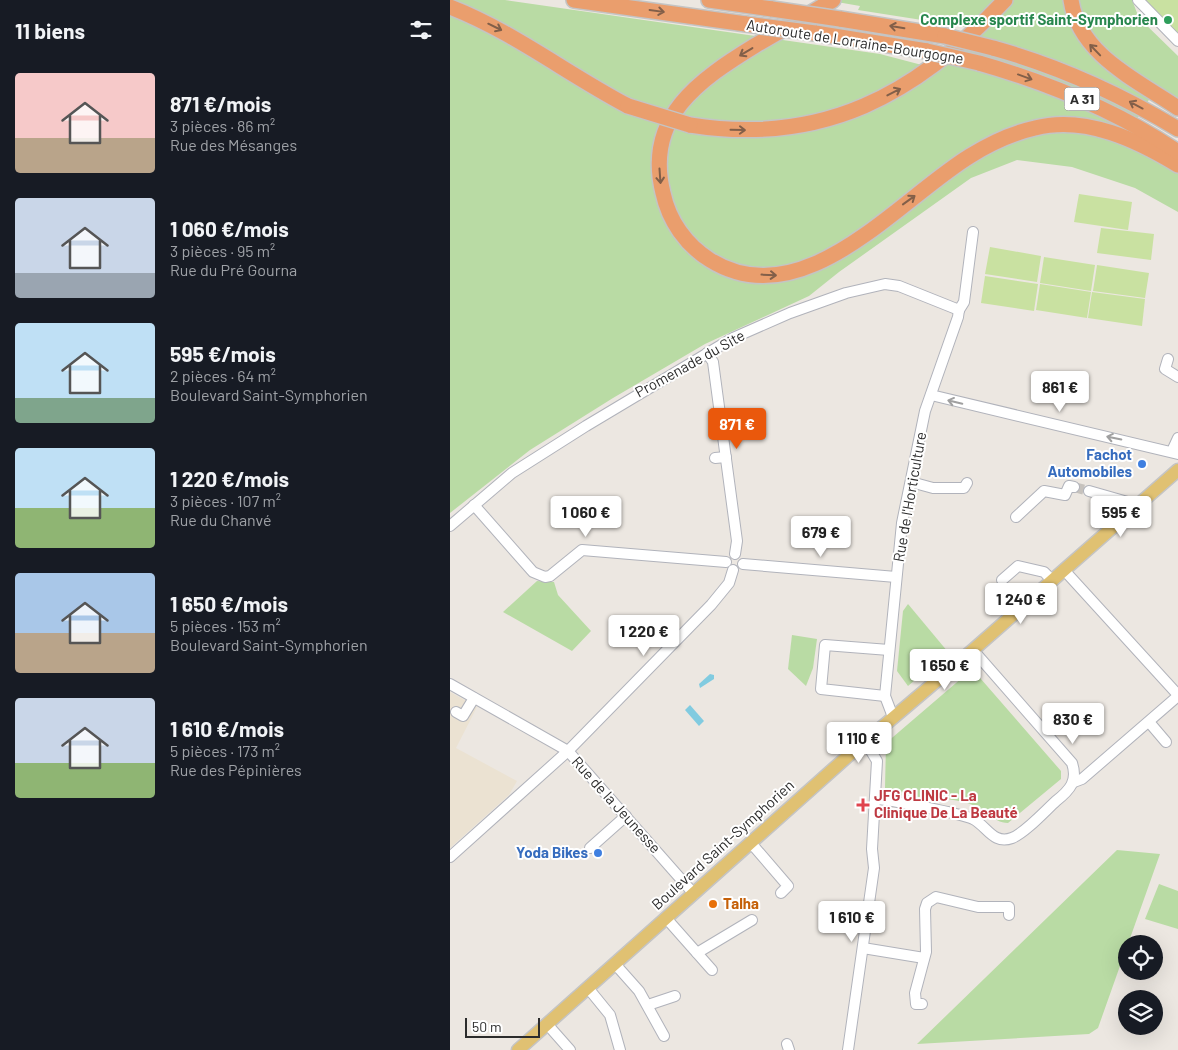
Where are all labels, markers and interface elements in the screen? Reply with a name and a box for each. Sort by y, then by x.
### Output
one-way arrow [649,7,665,17]
place label: Complexe sportif Saint-Symphorien [920,10,1158,28]
marker: Complexe sportif Saint-Symphorien [1162,14,1174,26]
street label: Autoroute de Lorraine-Bourgogne [745,15,965,67]
icon: filters [407,16,435,44]
text: 11 biens [15,18,85,43]
one-way arrow [487,22,502,32]
one-way arrow [889,22,905,32]
one-way arrow [1089,43,1101,56]
one-way arrow [740,47,754,57]
one-way arrow [1017,73,1033,82]
one-way arrow [886,87,901,96]
road number: A 31 [1064,88,1100,110]
text: 871 €/mois [170,91,271,116]
icon: home [55,93,115,153]
one-way arrow [1128,100,1143,110]
text: 3 pièces · 86 m² [170,116,275,135]
one-way arrow [730,125,746,135]
text: Rue des Mésanges [170,135,297,154]
one-way arrow [655,168,665,184]
one-way arrow [902,195,915,206]
text: 1 060 €/mois [170,216,289,241]
icon: home [55,218,115,278]
text: 3 pièces · 95 m² [170,241,275,260]
text: Rue du Pré Gourna [170,260,297,279]
one-way arrow [760,270,776,279]
street label: Promenade du Site [631,326,748,401]
text: 595 €/mois [170,341,276,366]
icon: home [55,343,115,403]
text: 2 pièces · 64 m² [170,366,276,385]
pin: 861 € [1025,370,1095,413]
text: 861 € [1042,377,1078,396]
text: Boulevard Saint-Symphorien [170,385,368,404]
one-way arrow [948,397,964,406]
pin: 871 € [702,408,772,450]
text: 871 € [719,414,755,433]
street label: Rue de l'Horticulture [889,430,929,563]
one-way arrow [1106,433,1122,442]
place label: Fachot Automobiles [1047,445,1132,480]
marker: Fachot Automobiles [1136,458,1148,470]
text: 1 220 €/mois [170,466,289,491]
icon: home [55,468,115,528]
text: 3 pièces · 107 m² [170,491,281,510]
pin: 1 060 € [540,496,632,538]
pin: 595 € [1086,496,1156,538]
text: 1 060 € [561,502,611,521]
text: 595 € [1101,502,1141,521]
text: Rue du Chanvé [170,510,271,529]
pin: 679 € [786,516,856,558]
text: 679 € [802,522,840,541]
pin: 1 240 € [975,582,1067,625]
text: 1 240 € [996,589,1046,608]
text: 1 650 €/mois [170,591,288,616]
icon: home [55,593,115,653]
pin: 1 220 € [598,614,690,657]
text: 5 pièces · 153 m² [170,616,281,635]
text: 1 220 € [619,621,669,640]
text: Boulevard Saint-Symphorien [170,635,368,654]
pin: 1 650 € [899,648,991,691]
text: 1 650 € [921,655,969,674]
pin: 830 € [1038,702,1108,745]
text: 830 € [1053,709,1093,728]
text: 1 610 €/mois [170,716,284,741]
icon: home [55,718,115,778]
pin: 1 110 € [813,722,905,764]
text: 1 110 € [838,728,880,747]
text: 5 pièces · 173 m² [170,741,280,760]
street label: Rue de la Jeunesse [568,752,665,857]
text: Rue des Pépinières [170,760,302,779]
street label: Boulevard Saint-Symphorien [647,776,797,913]
place label: JFG CLINIC - La Clinique De La Beauté [874,786,1018,821]
marker: JFG CLINIC - La Clinique De La Beauté [856,798,870,812]
place label: Yoda Bikes [516,843,588,861]
marker: Yoda Bikes [592,847,604,859]
place label: Talha [723,894,759,912]
marker: Talha [707,898,719,910]
pin: 1 610 € [806,900,898,943]
text: 1 610 € [829,907,875,926]
map controls [1118,935,1163,1035]
button: locate [1118,935,1163,980]
button: layers [1118,990,1163,1035]
scale bar [465,1015,540,1038]
text: 50 m [472,1018,501,1035]

